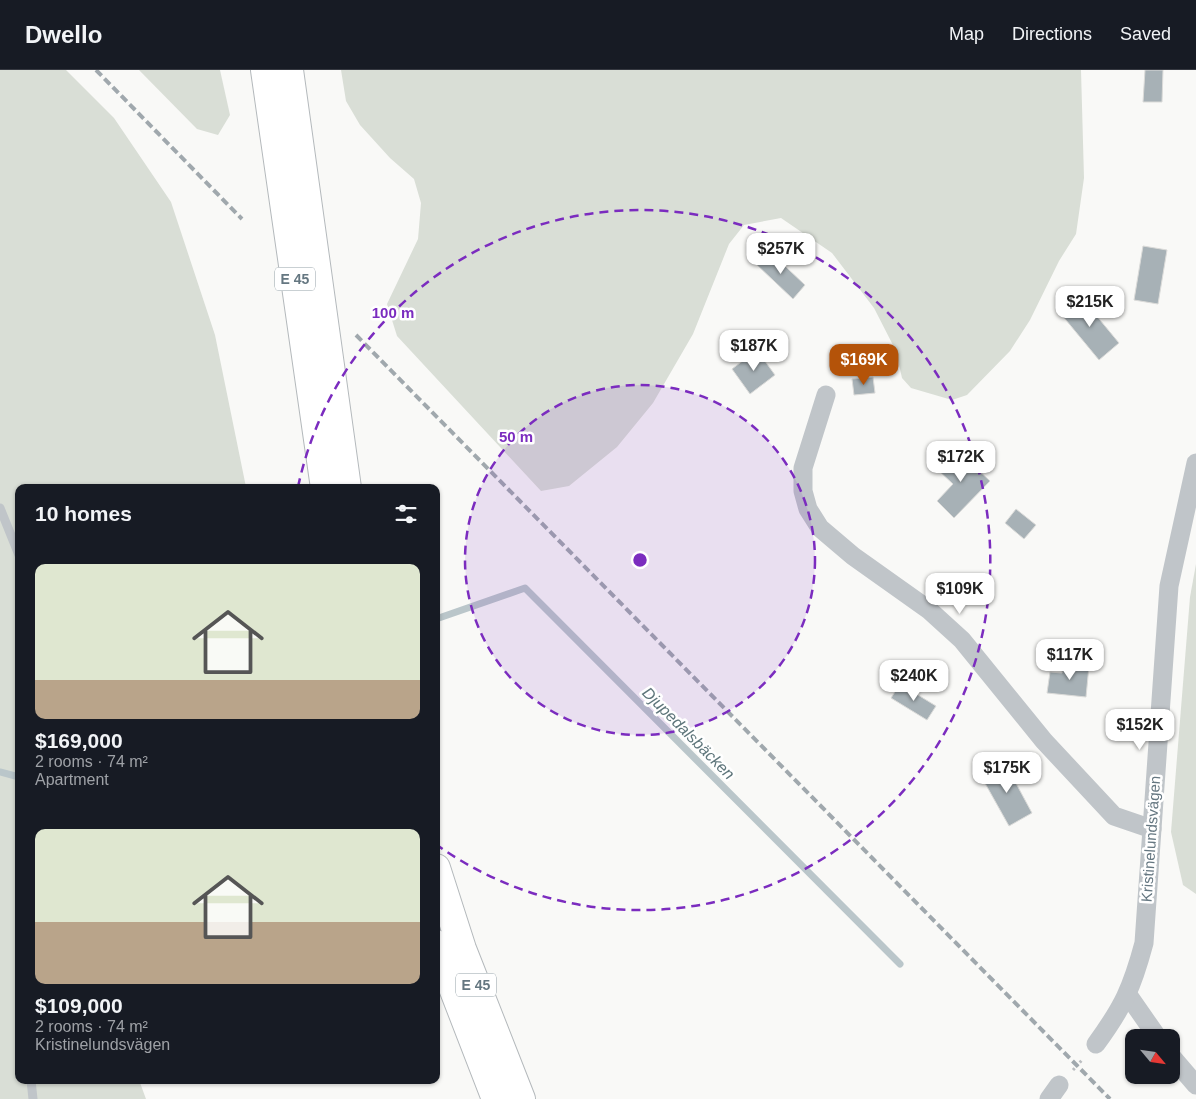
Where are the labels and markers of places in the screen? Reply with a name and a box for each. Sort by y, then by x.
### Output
pin: $257K [746,232,816,275]
pin: $215K [1055,286,1125,328]
pin: $187K [719,330,789,372]
pin: $169K [829,344,899,386]
pin: $172K [926,440,996,483]
centre of rings [631,551,649,569]
pin: $109K [925,572,995,615]
pin: $117K [1035,638,1105,681]
pin: $240K [879,660,949,702]
pin: $152K [1105,708,1175,751]
pin: $175K [972,752,1042,794]

